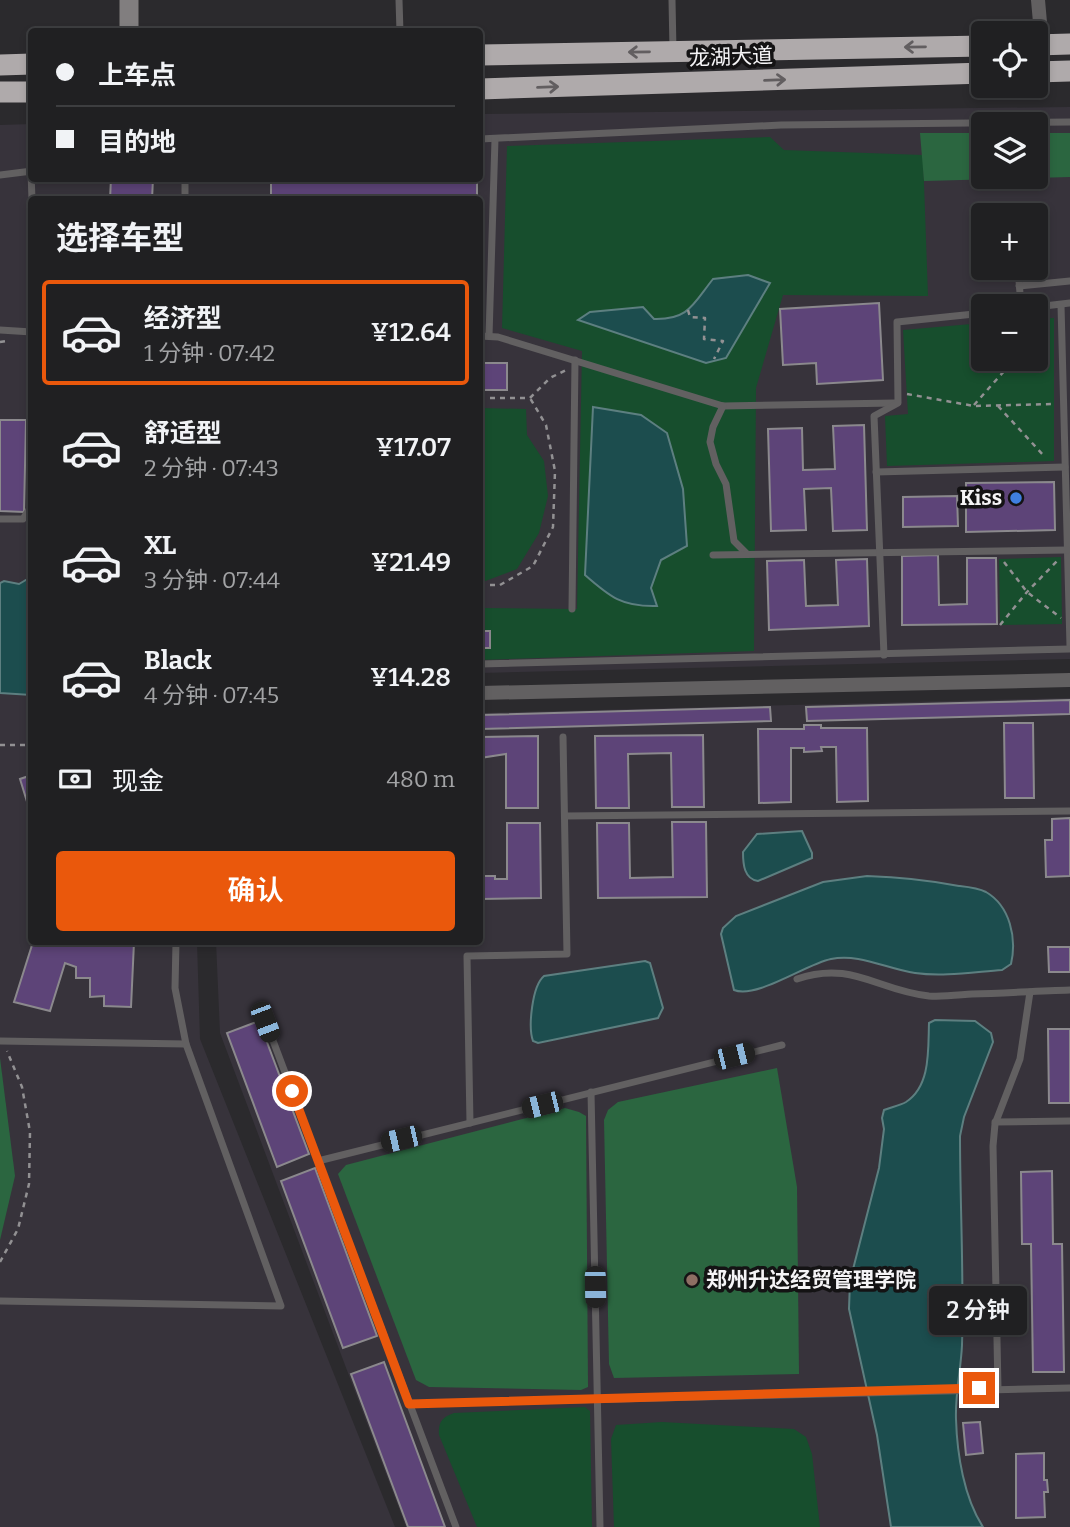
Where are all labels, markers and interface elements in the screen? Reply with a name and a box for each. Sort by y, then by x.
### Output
map controls [971,21,1048,371]
button: locate [971,21,1048,98]
one-way arrow [904,40,927,54]
street label: 龙湖大道 [689,43,773,71]
one-way arrow [628,45,651,58]
text: 上车点 [98,60,176,91]
one-way arrow [763,73,786,86]
one-way arrow [536,80,559,93]
button: layers [971,112,1048,189]
text: 目的地 [98,127,176,158]
button: + [971,203,1048,280]
text: 选择车型 [56,219,184,257]
button: − [971,294,1048,371]
icon: car [60,301,123,364]
text: 经济型 [144,303,222,334]
text: ¥12.64 [371,317,451,348]
text: 1 分钟 · 07:42 [144,339,275,367]
icon: car [60,416,123,479]
text: 舒适型 [144,418,222,449]
text: ¥17.07 [376,432,451,463]
text: 2 分钟 · 07:43 [144,454,279,482]
place label: Kiss [960,485,1002,511]
marker: Kiss [1008,490,1024,506]
text: XL [144,530,176,561]
icon: car [60,531,123,594]
text: ¥21.49 [371,547,451,578]
text: 3 分钟 · 07:44 [144,566,280,594]
text: Black [144,645,212,676]
icon: car [60,646,123,709]
text: ¥14.28 [370,662,451,693]
text: 4 分钟 · 07:45 [144,681,279,709]
icon: cash [56,760,94,798]
text: 480 m [386,765,455,793]
text: 现金 [112,766,164,797]
button: 确认 [56,851,455,931]
car [248,999,283,1045]
car [712,1041,757,1071]
route start [276,1075,308,1107]
car [520,1090,565,1120]
car [379,1124,424,1154]
car [585,1266,606,1308]
place label: 郑州升达经贸管理学院 [706,1267,916,1293]
marker: 郑州升达经贸管理学院 [684,1272,700,1288]
callout: 2 分钟 [930,1286,1028,1336]
text: 2 分钟 [946,1296,1010,1324]
route end [963,1372,995,1404]

